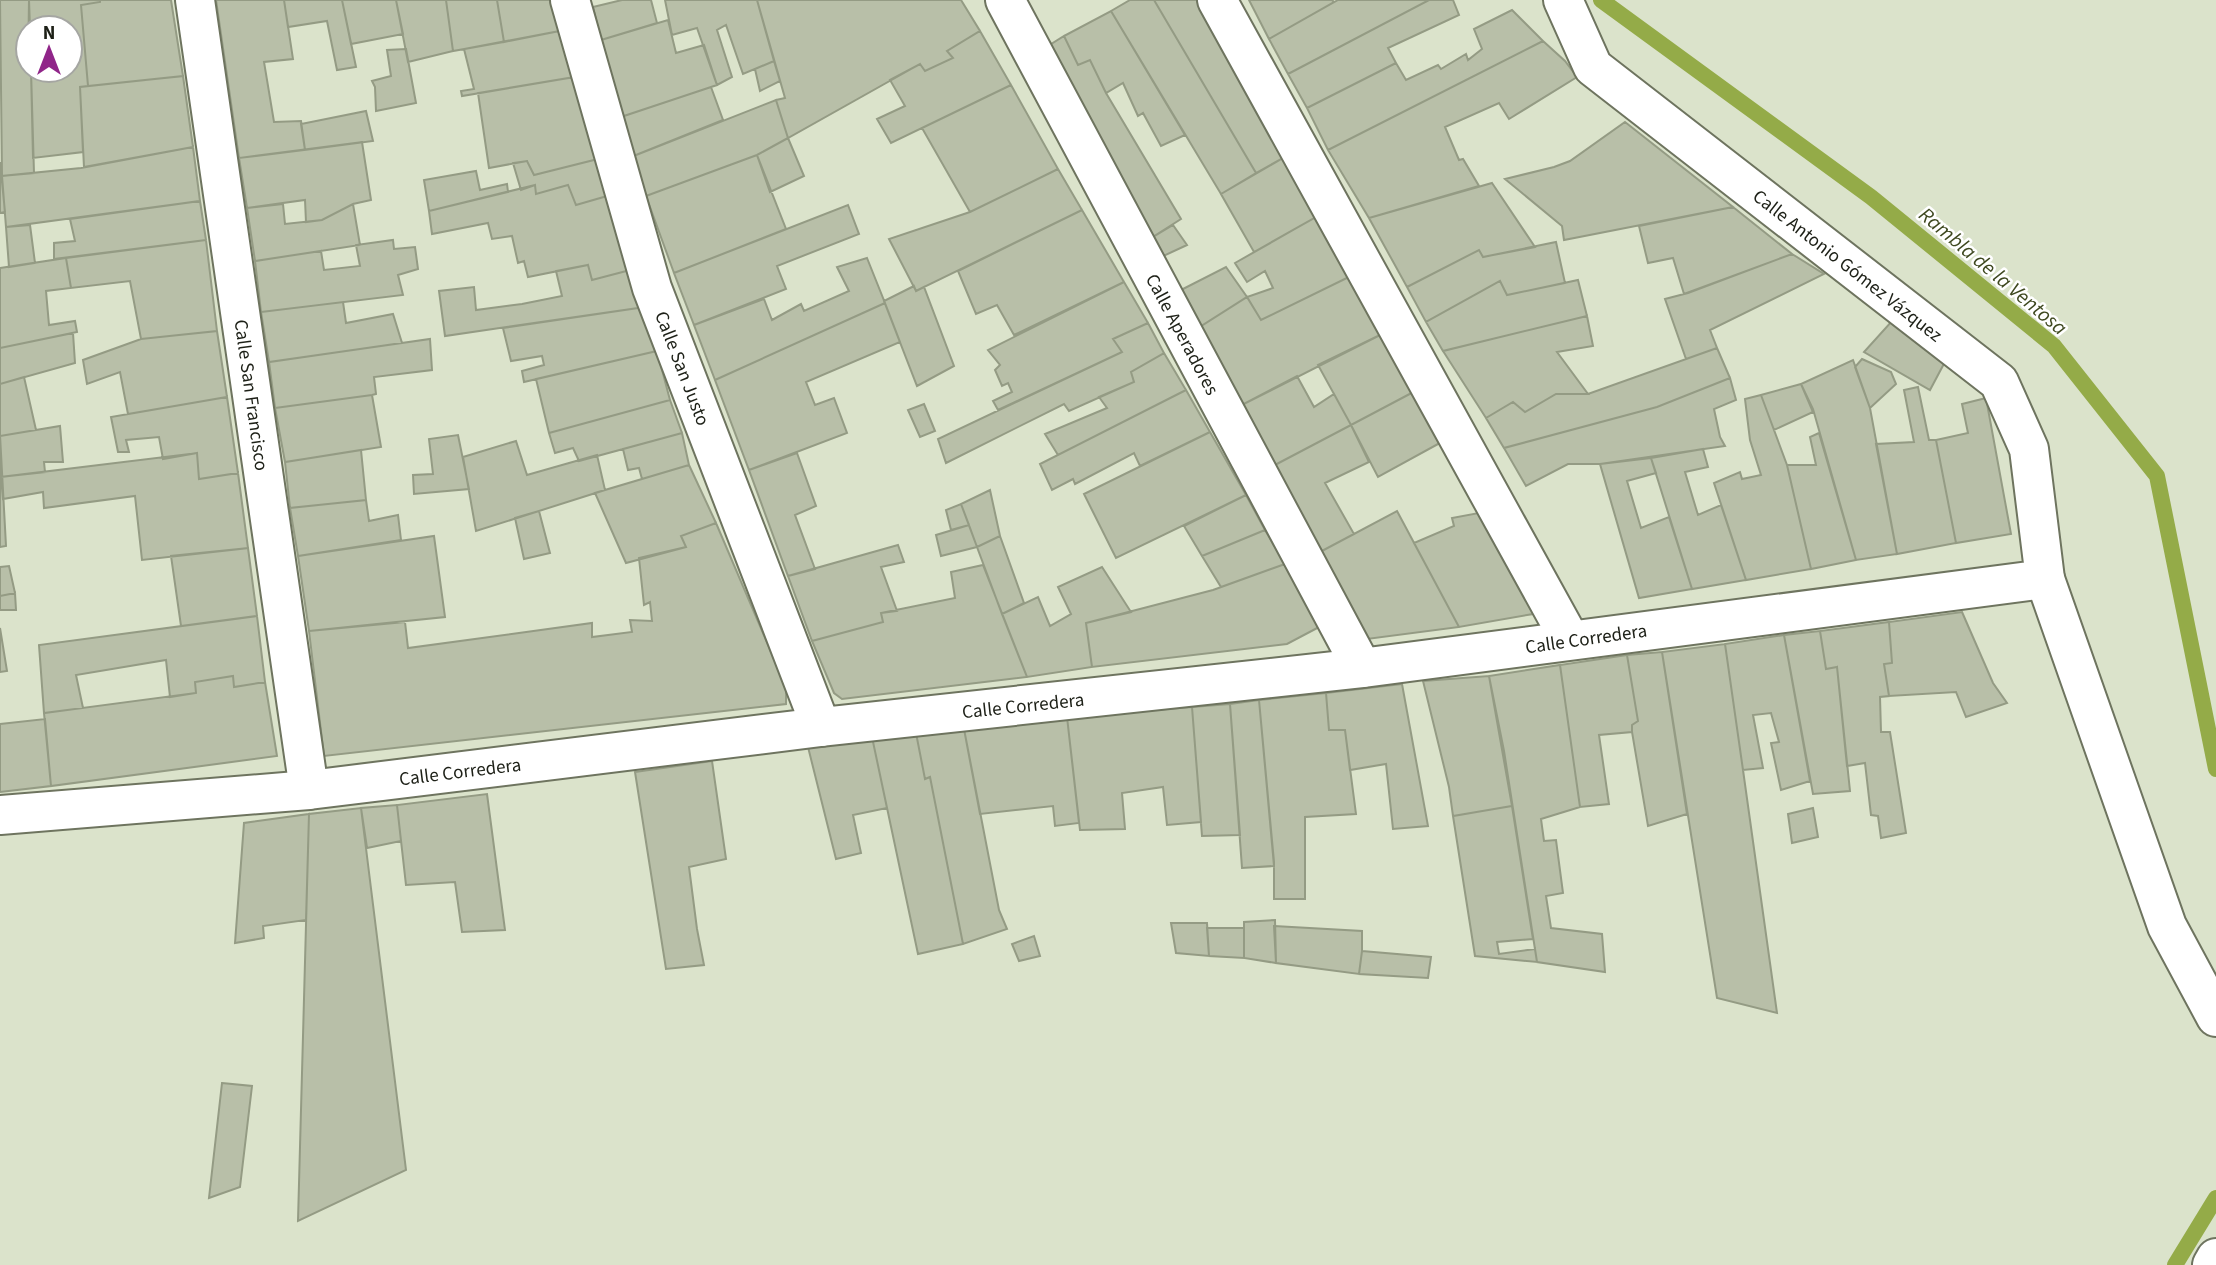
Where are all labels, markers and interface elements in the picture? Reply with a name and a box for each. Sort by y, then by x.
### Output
north arrow [14,14,84,84]
text: N [43,20,55,47]
street label: Calle Antonio Gómez Vázquez [1747,184,1948,349]
water label: Rambla de la Ventosa [1912,200,2074,342]
street label: Calle Aperadores [1138,269,1225,400]
street label: Calle San Justo [647,307,716,430]
street label: Calle San Francisco [227,318,274,472]
street label: Calle Corredera [1524,618,1649,661]
street label: Calle Corredera [961,687,1086,726]
street label: Calle Corredera [398,752,523,793]

